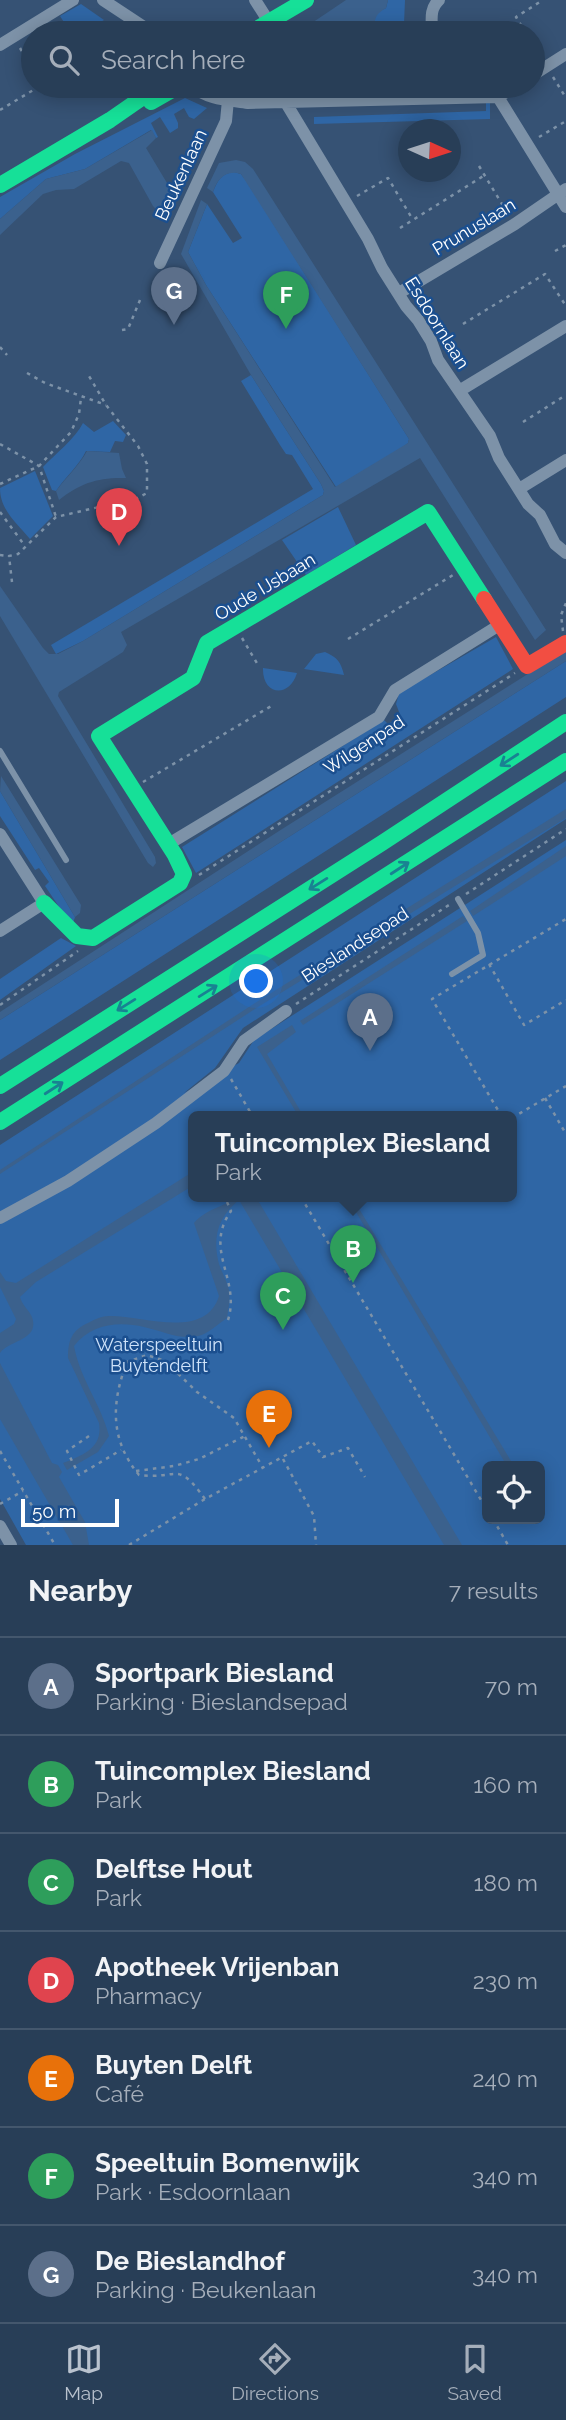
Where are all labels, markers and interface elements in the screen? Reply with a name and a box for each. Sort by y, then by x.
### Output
search box [21,21,545,98]
icon: search [45,41,83,79]
text: Search here [101,45,245,75]
north arrow [398,119,461,182]
street label: Beukenlaan [150,126,211,224]
street label: Prunuslaan [428,194,519,260]
pin: G [151,267,197,325]
pin: F [263,271,309,329]
street label: Esdoornlaan [401,273,474,372]
pin: D [96,488,142,546]
street label: Oude IJsbaan [211,548,319,625]
street label: Wilgenpad [319,711,408,778]
one-way arrow [500,753,519,767]
one-way arrow [390,861,409,876]
one-way arrow [309,876,328,891]
street label: Bieslandsepad [297,902,412,987]
your location [239,964,273,998]
one-way arrow [198,983,217,998]
pin: A [347,993,393,1051]
one-way arrow [116,999,136,1013]
one-way arrow [44,1080,64,1094]
popup [188,1111,517,1202]
text: Tuincomplex Biesland [215,1128,490,1158]
text: Park [215,1158,262,1185]
pin: B [330,1225,376,1283]
pin: C [260,1272,306,1330]
park label: Waterspeeltuin Buytendelft [95,1334,223,1376]
pin: E [246,1390,292,1448]
map controls [482,1461,545,1524]
button: locate [482,1461,545,1524]
scale bar [21,1496,119,1528]
text: 50 m [32,1500,76,1522]
text: Nearby [28,1573,132,1608]
text: 7 results [449,1577,538,1604]
text: Sportpark Biesland [95,1658,334,1688]
text: A [43,1673,59,1700]
text: 70 m [485,1673,538,1700]
text: Parking · Bieslandsepad [95,1688,348,1715]
text: Tuincomplex Biesland [95,1756,371,1786]
text: B [43,1771,59,1798]
text: 160 m [473,1771,538,1798]
text: Park [95,1786,142,1813]
text: Delftse Hout [95,1854,253,1884]
text: C [43,1869,59,1896]
text: 180 m [473,1869,538,1896]
text: Park [95,1884,142,1911]
text: Apotheek Vrijenban [95,1952,340,1982]
text: D [43,1967,59,1994]
text: 230 m [473,1967,538,1994]
text: Pharmacy [95,1982,202,2009]
text: Buyten Delft [95,2050,252,2080]
text: E [44,2065,58,2092]
text: 240 m [472,2065,538,2092]
text: Café [95,2080,144,2107]
text: Speeltuin Bomenwijk [95,2148,360,2178]
text: F [44,2163,58,2190]
text: 340 m [472,2163,538,2190]
text: Park · Esdoornlaan [95,2178,291,2205]
text: De Bieslandhof [95,2246,285,2276]
text: G [43,2261,59,2288]
text: 340 m [472,2261,538,2288]
text: Parking · Beukenlaan [95,2276,316,2303]
tab: Map [64,2340,103,2404]
tab: Directions [231,2340,319,2404]
tab: Saved [447,2340,502,2404]

